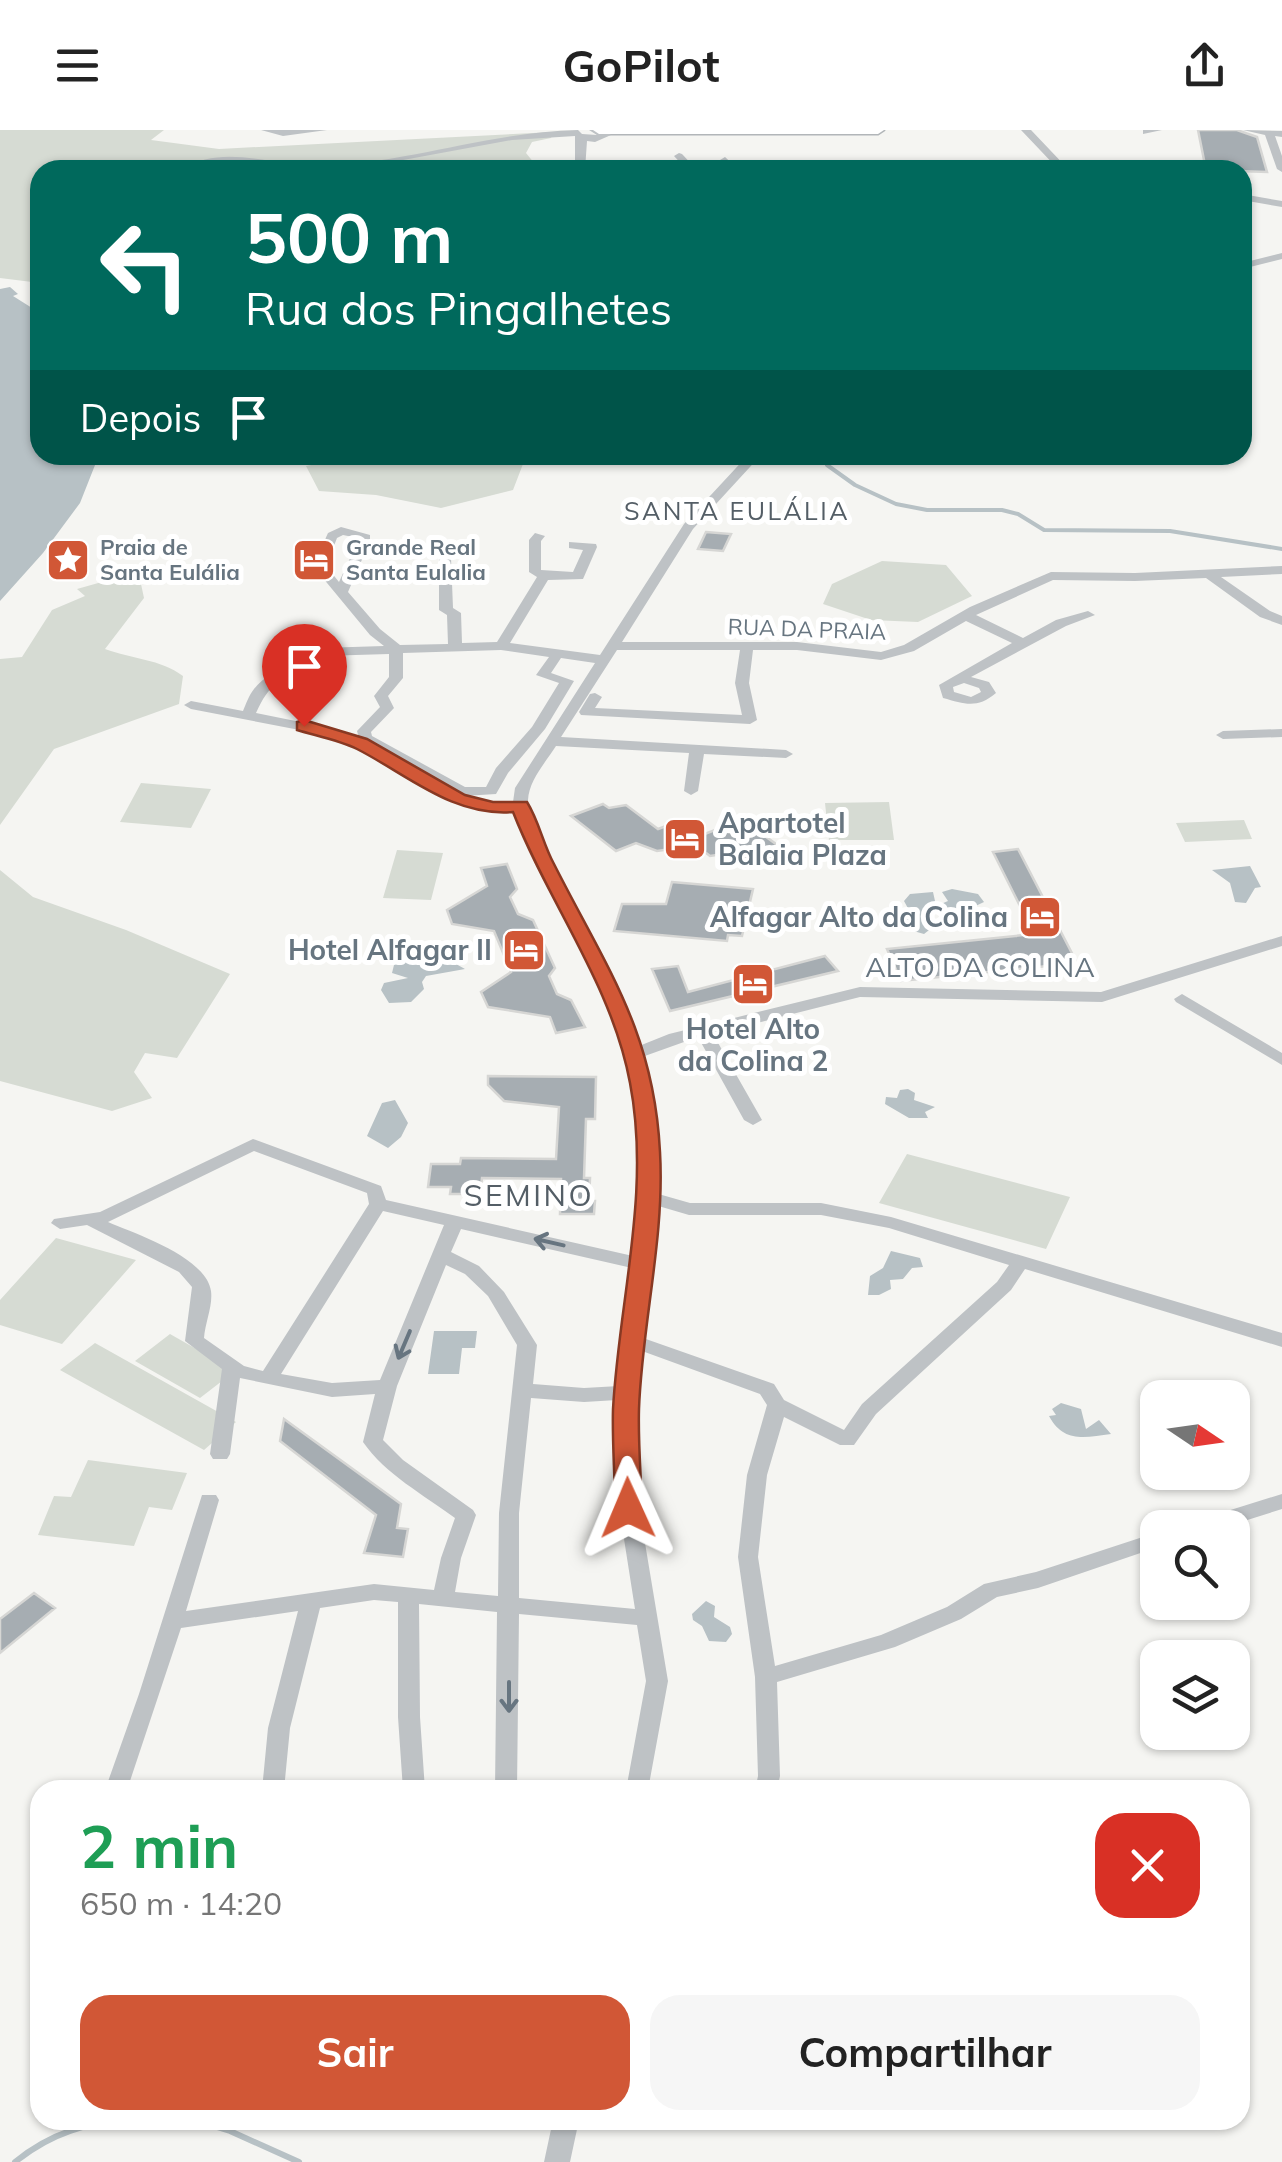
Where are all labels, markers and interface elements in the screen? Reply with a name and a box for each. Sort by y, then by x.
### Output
text: GoPilot [563,37,719,93]
icon: menu [50,38,105,93]
icon: share [1177,38,1232,93]
text: 500 m [245,193,453,281]
icon: left [80,200,210,330]
text: Rua dos Pingalhetes [245,280,672,336]
icon: arrive [221,390,276,445]
text: Depois [80,394,201,442]
district label: SANTA EULÁLIA [624,495,850,526]
place label: Praia de Santa Eulália [100,533,240,586]
place label: Grande Real Santa Eulalia [346,533,486,586]
place icon: Praia de Santa Eulália [45,537,91,583]
hotel icon: Grande Real Santa Eulalia [291,537,337,583]
street label: RUA DA PRAIA [727,612,887,646]
pin [262,624,347,727]
icon: arrive [277,639,332,694]
place label: Apartotel Balaia Plaza [718,805,887,872]
hotel icon: Apartotel Balaia Plaza [662,816,708,862]
hotel icon: Alfagar Alto da Colina [1017,894,1063,940]
place label: Alfagar Alto da Colina [710,899,1008,934]
hotel icon: Hotel Alfagar II [501,927,547,973]
place label: Hotel Alfagar II [288,932,492,967]
street label: ALTO DA COLINA [865,949,1095,984]
hotel icon: Hotel Alto da Colina 2 [730,961,776,1007]
place label: Hotel Alto da Colina 2 [678,1011,828,1078]
district label: SEMINO [464,1176,594,1214]
one-way arrow [533,1232,565,1250]
one-way arrow [394,1329,412,1360]
north arrow [1140,1380,1250,1490]
map controls [1140,1380,1250,1750]
position arrow [576,1456,680,1560]
button: search [1140,1510,1250,1620]
button: layers [1140,1640,1250,1750]
one-way arrow [500,1680,518,1713]
text: 2 min [80,1808,238,1883]
button: close [1095,1813,1200,1918]
text: 650 m · 14:20 [80,1883,282,1923]
button: Sair [80,1995,630,2110]
button: Compartilhar [650,1995,1200,2110]

